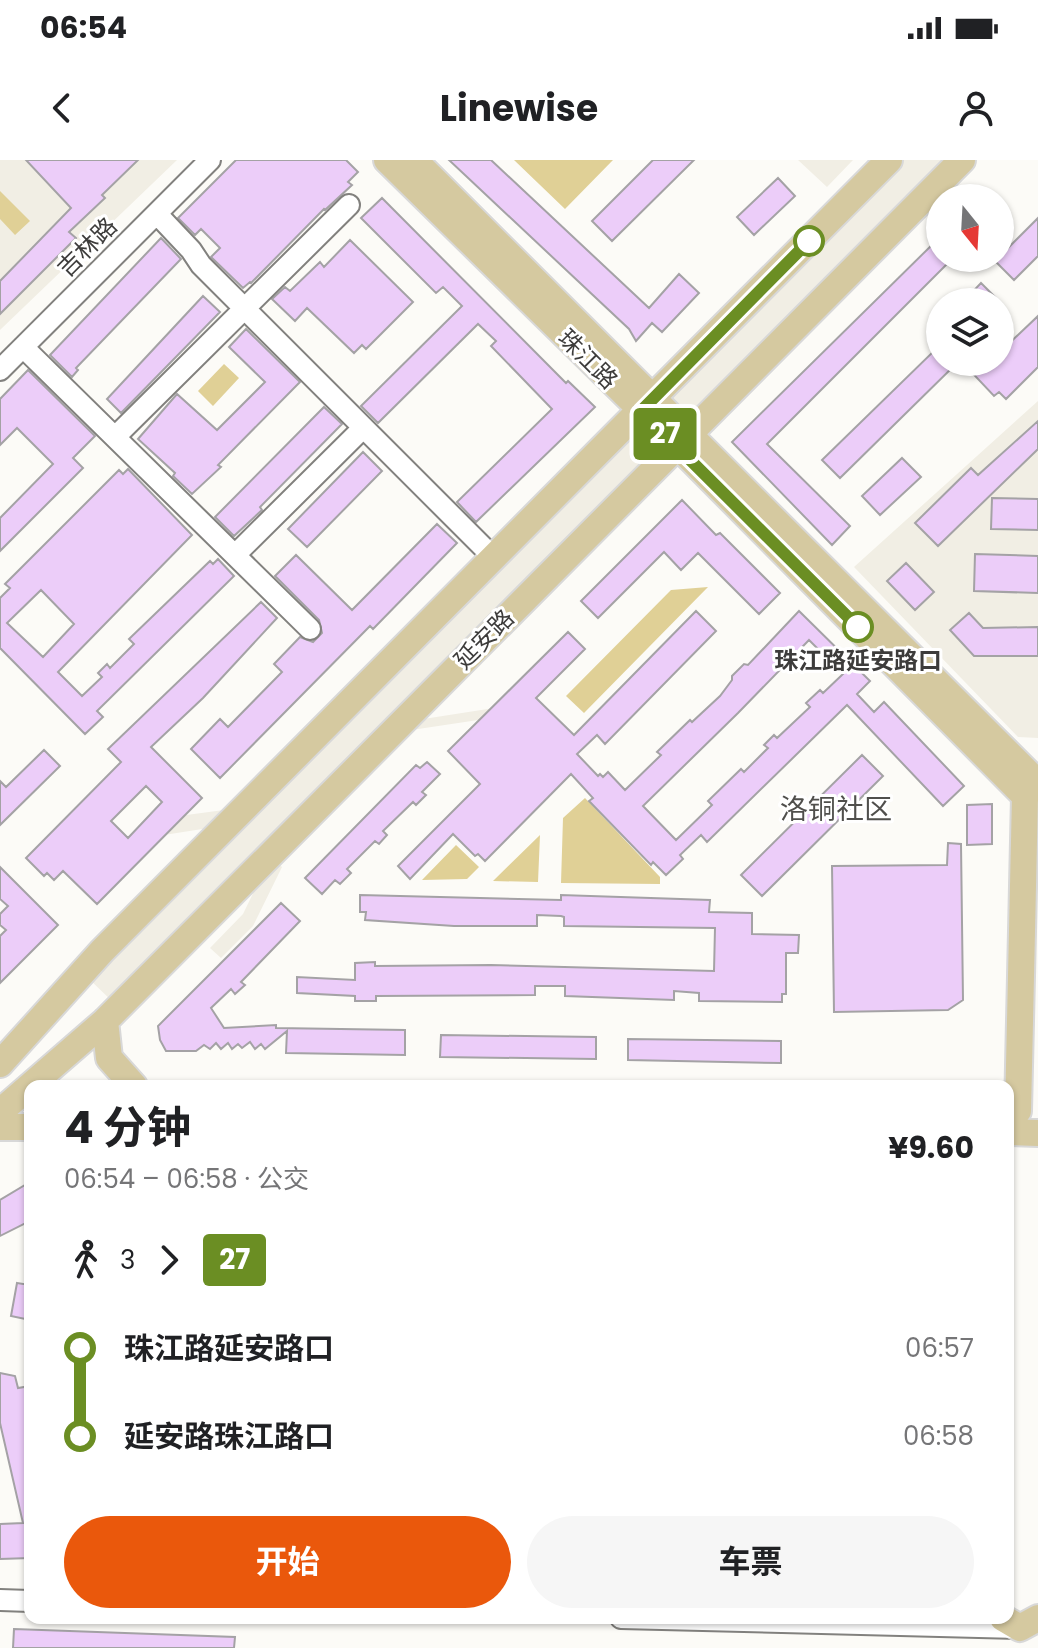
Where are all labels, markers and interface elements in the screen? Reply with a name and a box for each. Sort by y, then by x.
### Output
text: 06:54 [40,6,127,49]
text: Linewise [440,83,598,134]
icon: back [40,86,84,130]
icon: person [954,86,998,130]
north arrow [926,184,1014,272]
map controls [926,184,1014,376]
street label: 吉林路 [50,210,124,284]
unlabelled marker [794,226,824,256]
button: layers [926,288,1014,376]
street label: 珠江路 [551,322,625,396]
line badge: 27 [629,408,701,460]
text: 27 [650,414,680,453]
street label: 延安路 [447,602,521,676]
marker: 珠江路延安路口 [843,612,873,642]
place label: 珠江路延安路口 [774,644,942,677]
district label: 洛铜社区 [780,790,892,829]
text: 4 分钟 [64,1097,191,1158]
text: ¥9.60 [888,1126,974,1169]
text: 06:54 – 06:58 · 公交 [64,1161,309,1197]
icon: walk [64,1238,108,1282]
icon: forward [147,1238,191,1282]
text: 27 [219,1240,250,1279]
text: 3 [120,1242,135,1278]
text: 珠江路延安路口 [124,1327,334,1370]
text: 06:57 [905,1330,974,1366]
text: 延安路珠江路口 [124,1415,334,1458]
text: 06:58 [903,1418,974,1454]
button: 开始 [64,1516,511,1608]
button: 车票 [527,1516,974,1608]

